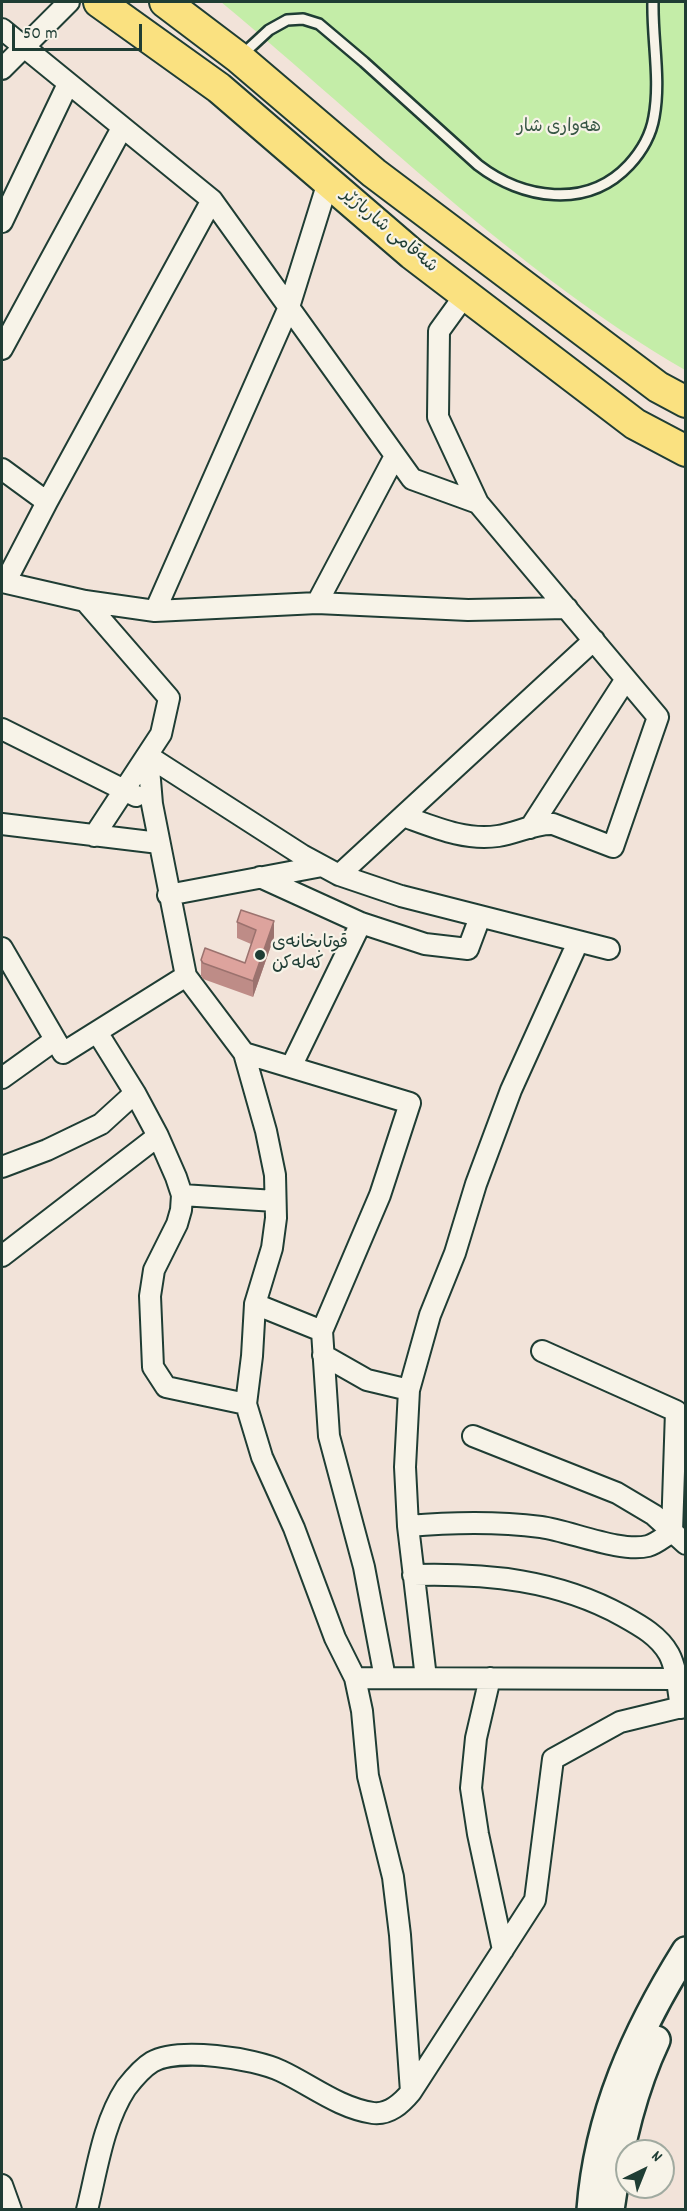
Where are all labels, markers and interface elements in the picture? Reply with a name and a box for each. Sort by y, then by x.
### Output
scale bar [15,12,146,50]
text: 50 m [23,22,58,47]
park label: هەواری شار [517,118,601,140]
street label: شەقامی شارباژێر [335,185,441,279]
place label: قوتابخانەی کەلەکن [272,934,348,976]
marker: قوتابخانەی کەلەکن [253,948,267,962]
north arrow [615,2139,675,2199]
text: N [646,2146,667,2168]

